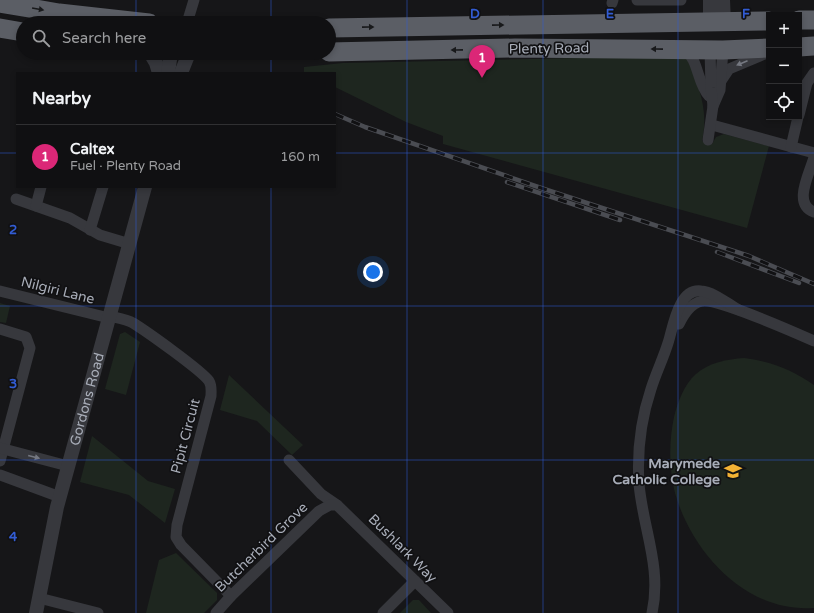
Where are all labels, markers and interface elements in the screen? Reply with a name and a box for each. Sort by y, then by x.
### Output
one-way arrow [32,6,45,12]
text: D [470,6,480,22]
text: E [606,6,614,22]
text: F [742,6,750,22]
map controls [766,12,802,120]
button: + [766,12,802,48]
search box [16,16,336,60]
one-way arrow [492,21,504,28]
one-way arrow [362,24,375,30]
icon: search [30,27,52,49]
text: Search here [62,29,146,47]
street label: Plenty Road [509,39,590,58]
pin: 1 [469,45,495,78]
one-way arrow [651,45,663,52]
one-way arrow [450,47,463,53]
button: − [766,48,802,84]
one-way arrow [735,60,747,66]
button: locate [766,84,802,120]
text: Nearby [32,88,91,109]
text: Caltex [70,140,115,158]
text: 1 [41,149,49,165]
text: 160 m [280,149,320,165]
text: Fuel · Plenty Road [70,158,181,174]
text: 2 [9,222,17,238]
your location [363,262,383,282]
street label: Nilgiri Lane [19,273,97,308]
street label: Gordons Road [66,351,108,448]
text: 3 [9,376,17,392]
street label: Pipit Circuit [167,396,204,476]
one-way arrow [28,454,40,460]
place label: Marymede Catholic College [612,455,720,488]
school or university icon: Marymede Catholic College [723,461,743,481]
street label: Butcherbird Grove [212,499,311,596]
street label: Bushlark Way [365,510,441,587]
text: 4 [9,529,18,545]

